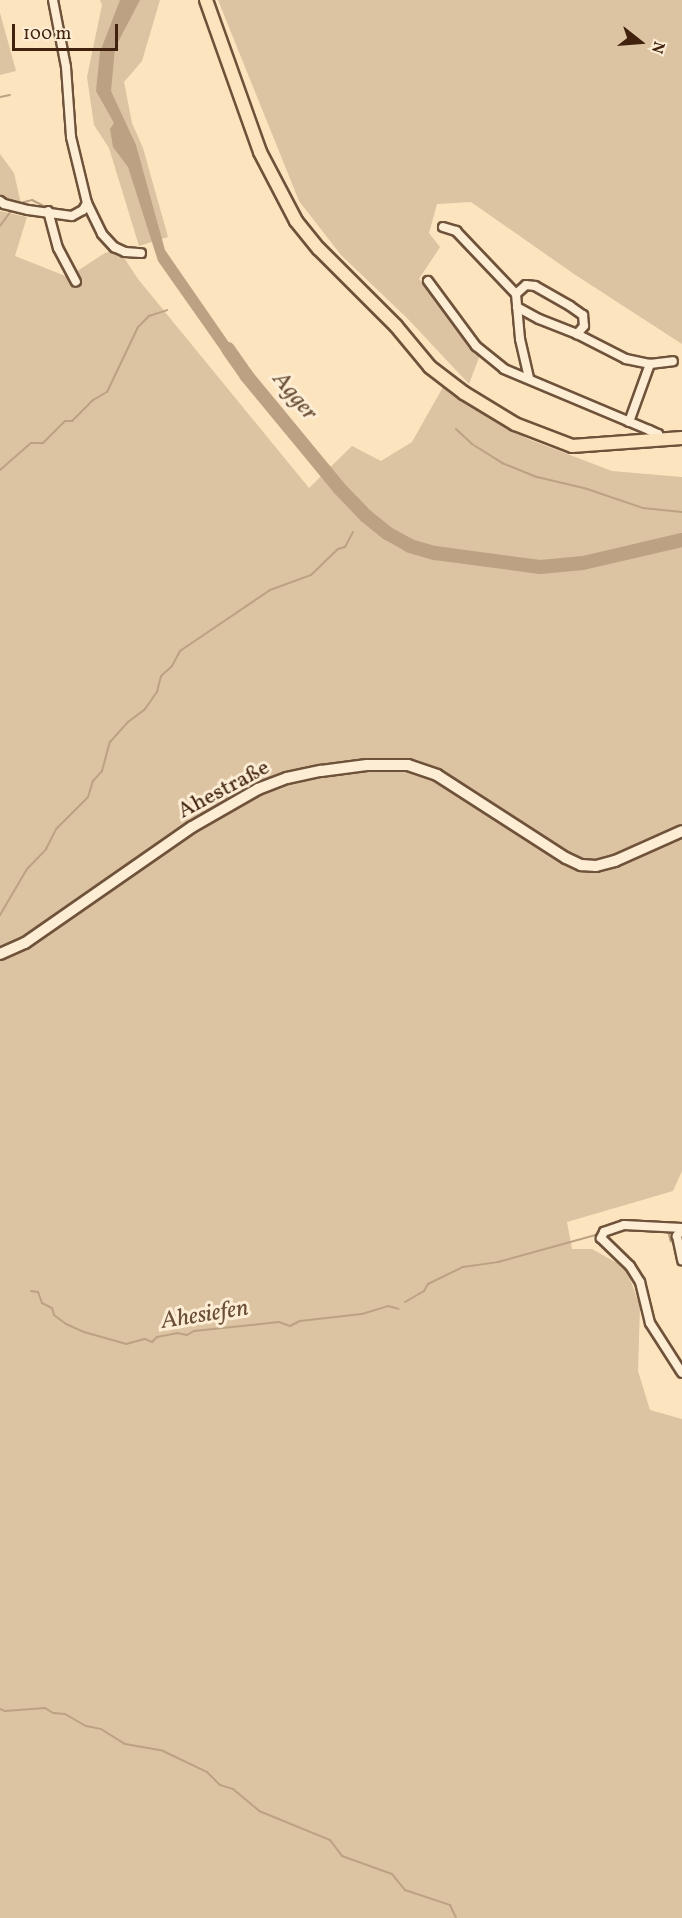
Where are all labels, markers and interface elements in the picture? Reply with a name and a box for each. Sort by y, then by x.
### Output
scale bar [15,12,122,50]
north arrow [610,12,670,72]
text: 100 m [23,22,72,47]
text: N [645,38,669,56]
water label: Agger [265,367,323,427]
street label: Ahestraße [174,755,274,825]
water label: Ahesiefen [159,1295,251,1337]

